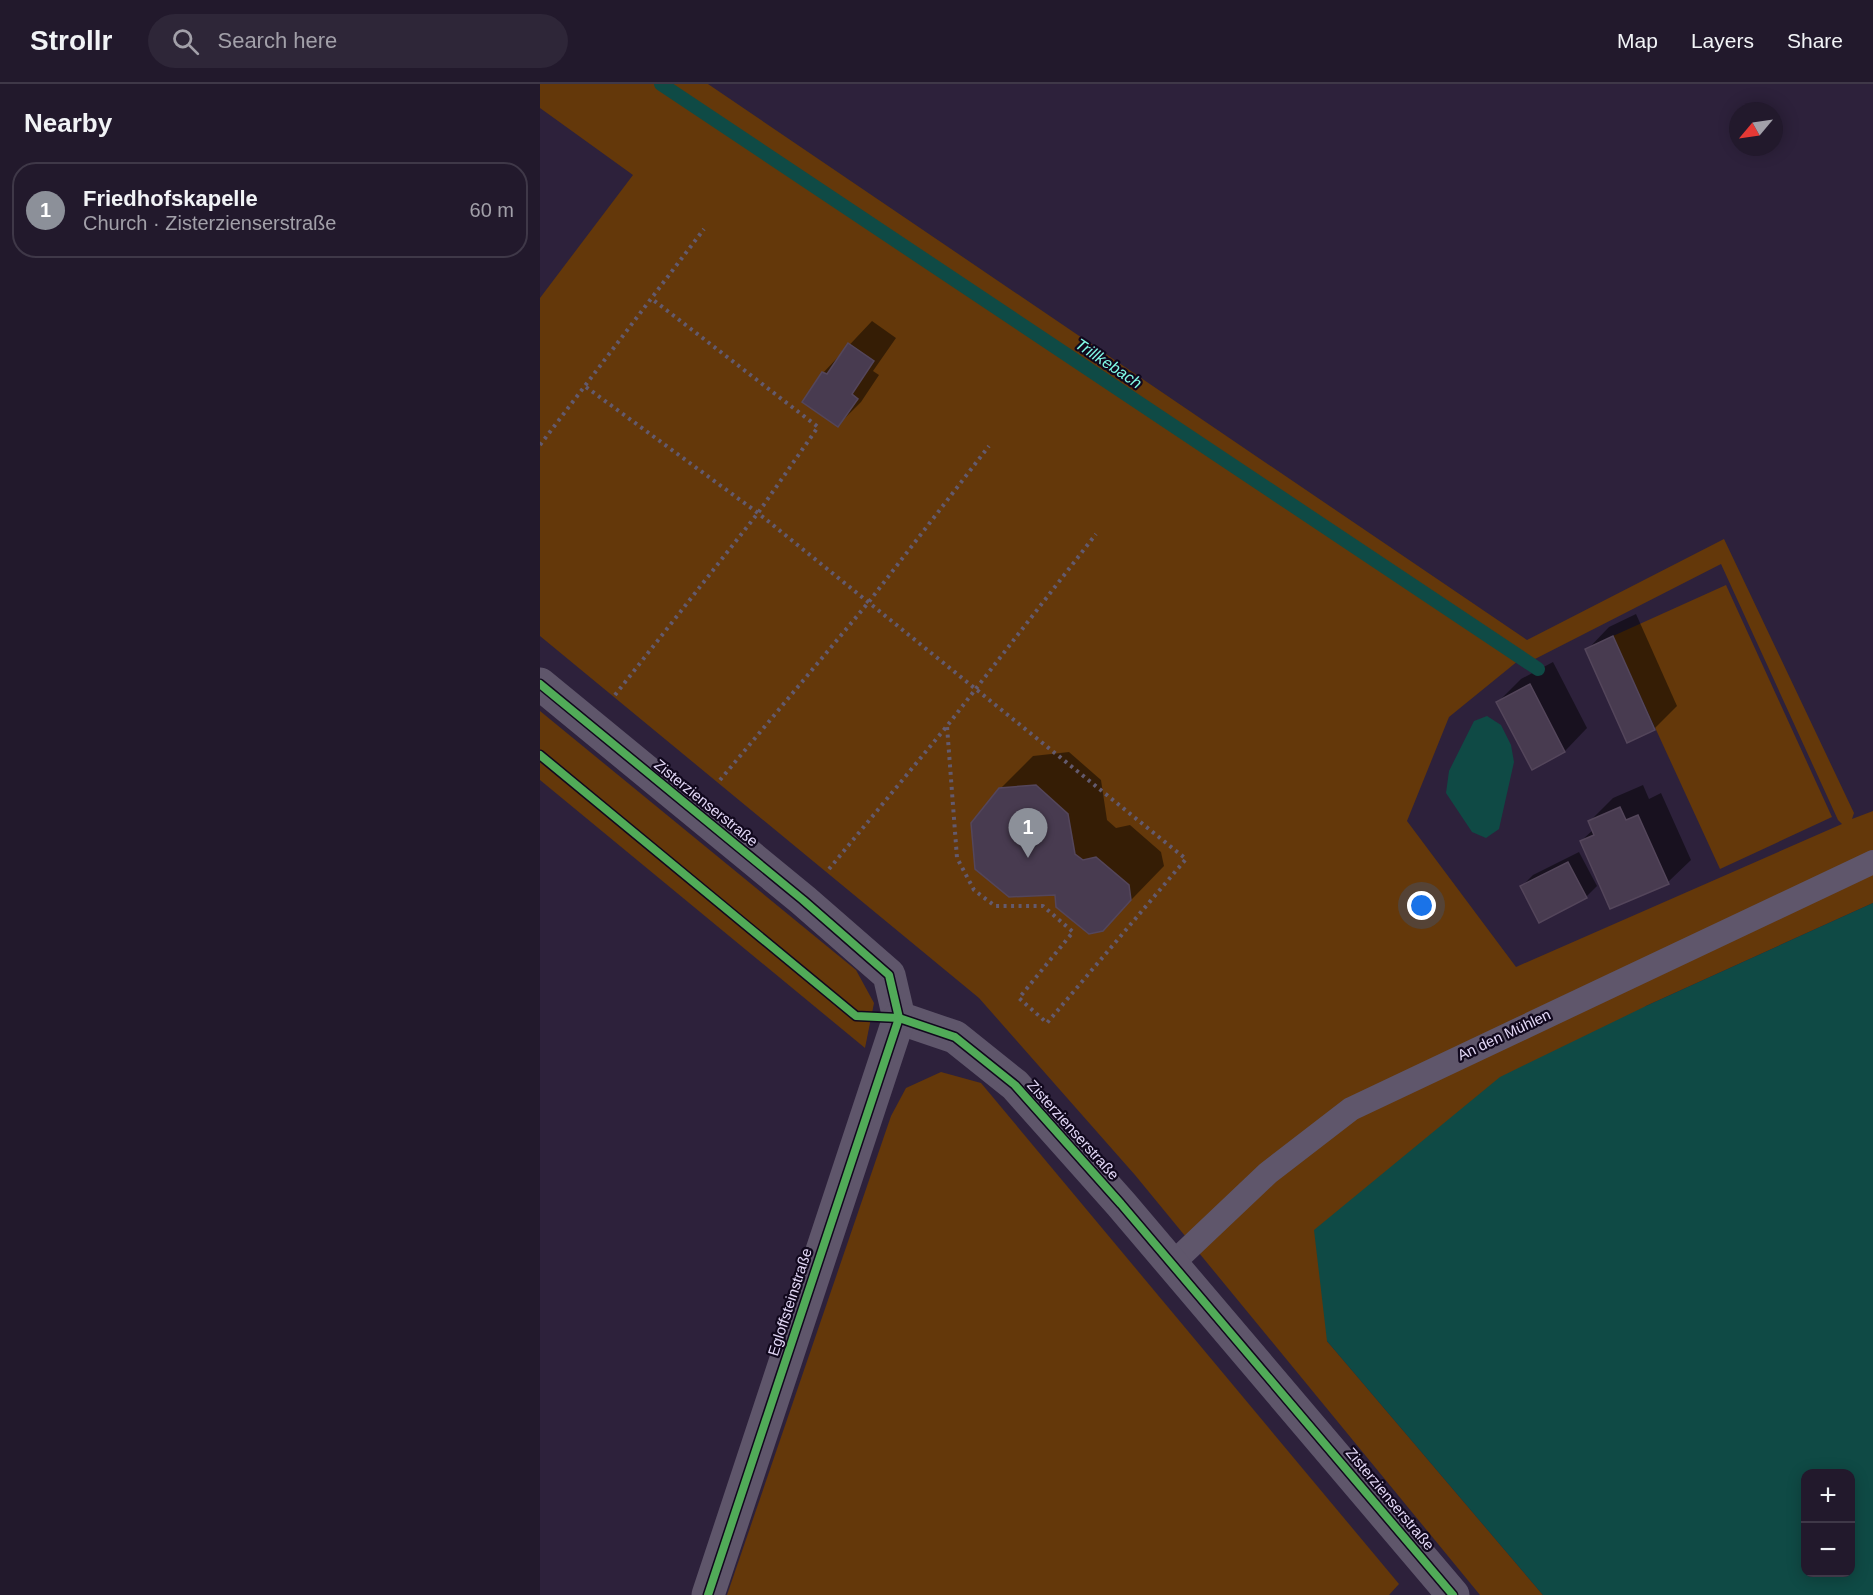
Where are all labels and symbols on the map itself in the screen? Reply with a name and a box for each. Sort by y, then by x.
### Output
north arrow [1729,102,1783,156]
water label: Trillkebach [1072,335,1145,392]
street label: Zisterzienserstraße [651,756,762,850]
pin: 1 [1008,808,1048,858]
your location [1407,891,1436,920]
street label: An den Mühlen [1454,1006,1553,1064]
street label: Zisterzienserstraße [1024,1076,1123,1183]
street label: Egloffsteinstraße [764,1246,815,1358]
street label: Zisterzienserstraße [1343,1444,1438,1553]

